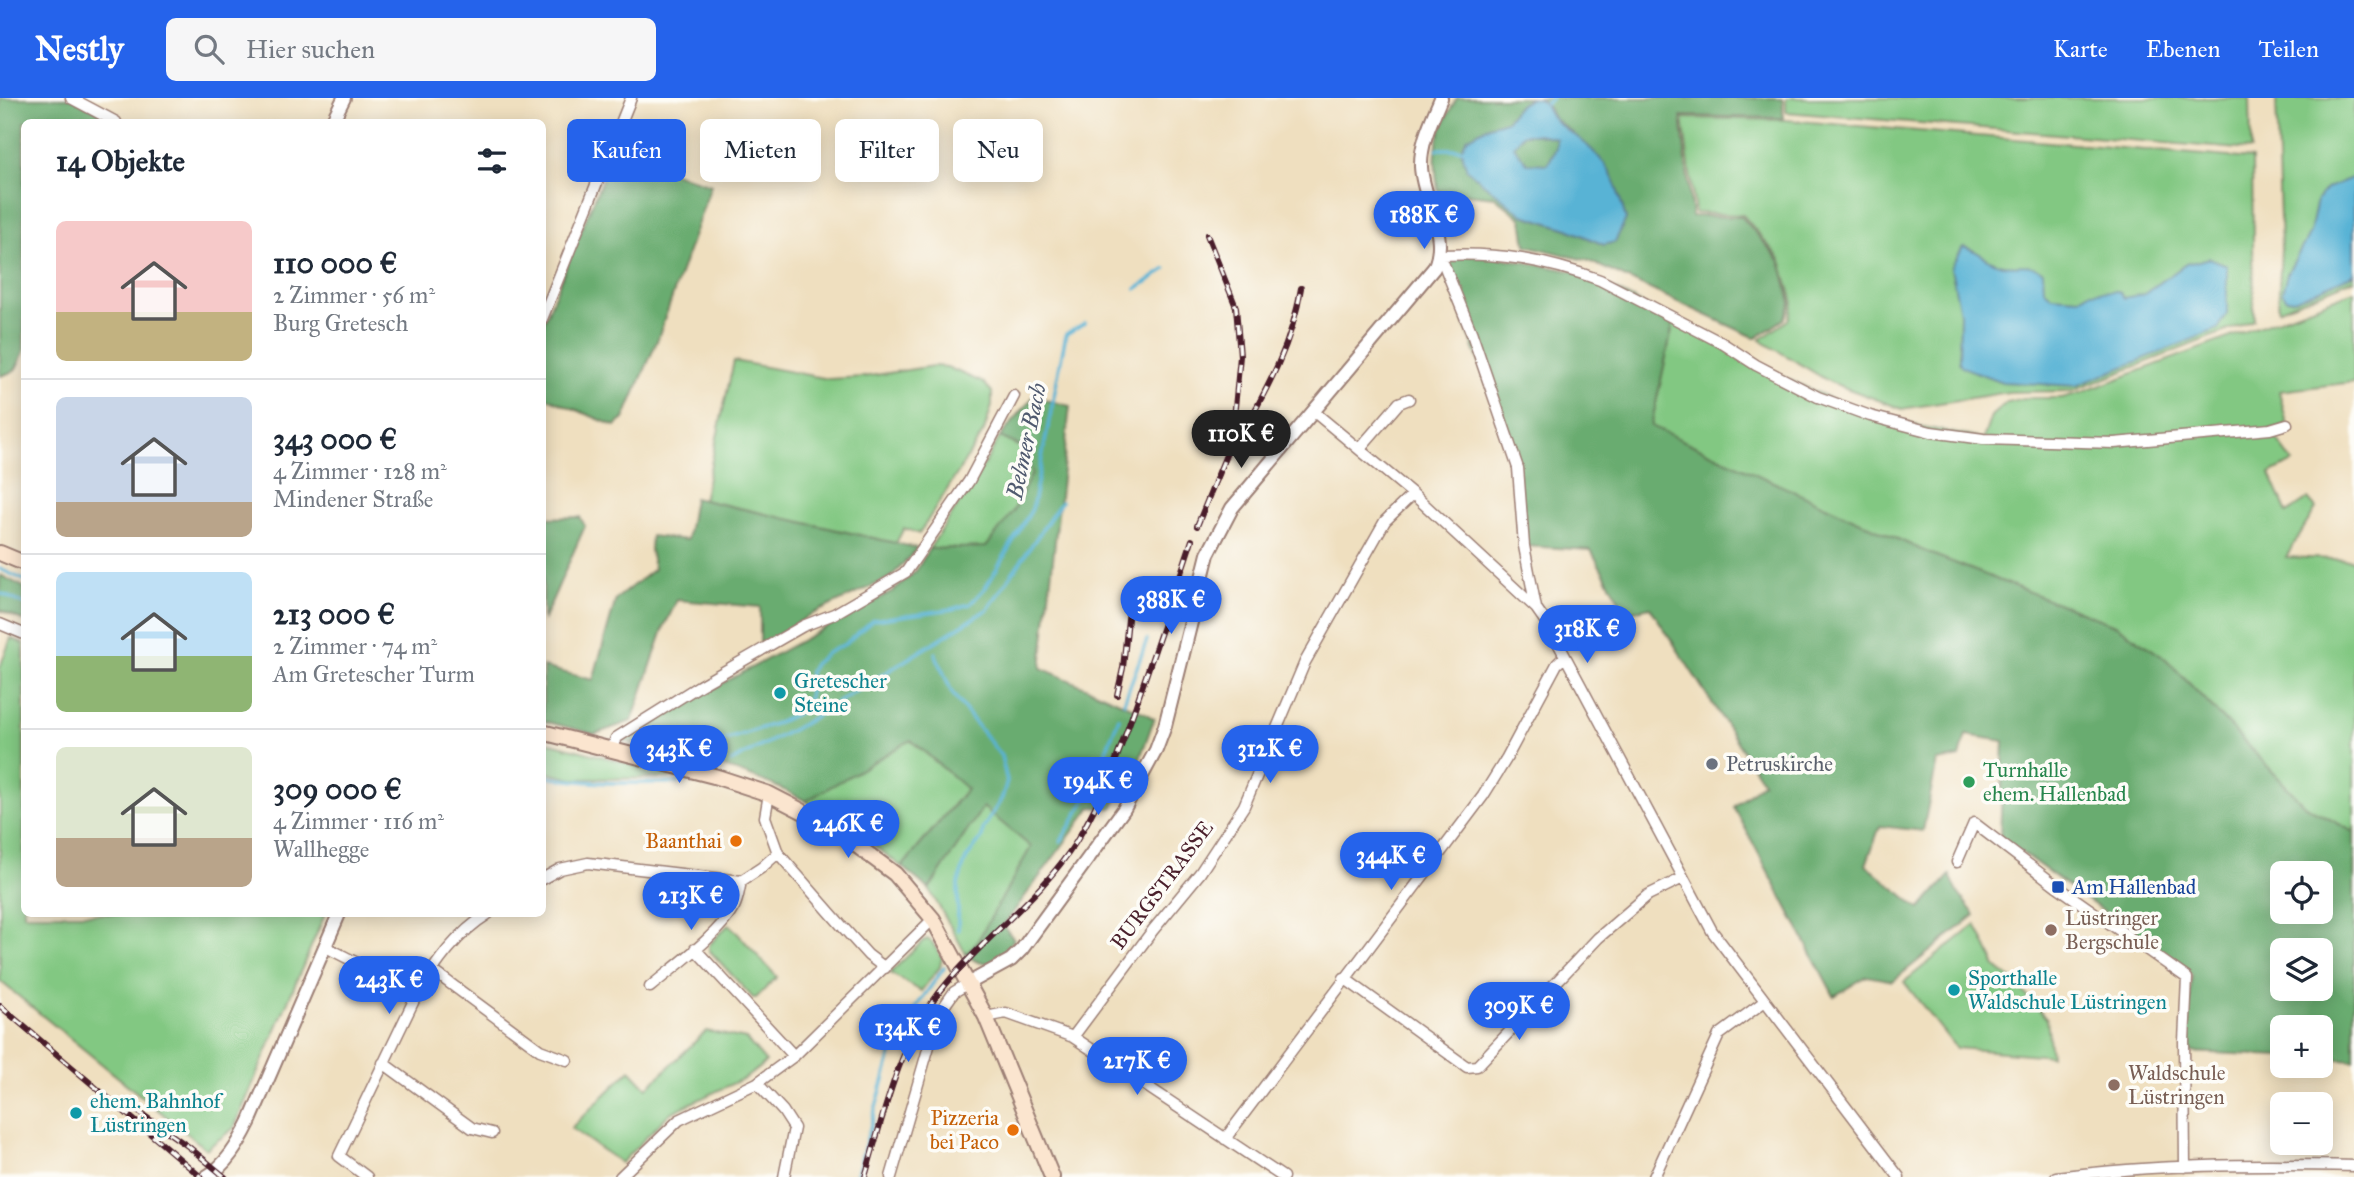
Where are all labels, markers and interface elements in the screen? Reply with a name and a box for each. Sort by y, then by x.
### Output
search box [166,18,656,81]
text: Nestly [35,29,124,69]
icon: search [190,30,228,68]
text: Hier suchen [246,33,375,65]
text: Karte [2053,34,2108,64]
text: Ebenen [2146,34,2221,64]
text: Teilen [2259,34,2319,64]
chip: Kaufen [567,119,686,182]
chip: Mieten [700,119,821,182]
chip: Filter [835,119,939,182]
chip: Neu [953,119,1043,182]
icon: filters [473,142,511,180]
text: 14 Objekte [56,143,185,179]
pin: 188K € [1367,192,1481,251]
text: 188K € [1390,200,1458,228]
text: 110 000 € [273,245,398,281]
icon: home [112,249,196,333]
text: 2 Zimmer · 56 m² [273,281,435,309]
text: Burg Gretesch [273,309,408,337]
water label: Belmer Bach [1000,380,1052,503]
pin: 110K € [1184,410,1298,470]
text: 110K € [1208,419,1274,447]
text: 343 000 € [273,421,397,457]
icon: home [112,425,196,509]
text: 4 Zimmer · 128 m² [273,457,447,485]
text: Mindener Straße [273,485,433,513]
pin: 388K € [1114,576,1228,636]
text: 388K € [1137,585,1205,613]
text: 213 000 € [273,596,395,632]
icon: home [112,600,196,684]
pin: 318K € [1530,606,1644,665]
text: 318K € [1554,614,1620,642]
text: 2 Zimmer · 74 m² [273,632,437,660]
text: Am Gretescher Turm [273,660,475,688]
place label: Gretescher Steine [794,668,887,718]
marker: Gretescher Steine [772,685,788,701]
pin: 343K € [622,726,736,785]
pin: 312K € [1213,726,1327,785]
text: 343K € [646,734,712,762]
text: 312K € [1238,734,1302,762]
place label: Petruskirche [1726,751,1833,777]
marker: Petruskirche [1704,756,1720,772]
place label: Turnhalle ehem. Hallenbad [1983,757,2127,807]
pin: 194K € [1041,758,1155,817]
text: 194K € [1063,766,1133,794]
text: 309 000 € [273,771,402,807]
marker: Turnhalle ehem. Hallenbad [1961,774,1977,790]
icon: home [112,775,196,859]
pin: 246K € [791,800,905,860]
text: 4 Zimmer · 116 m² [273,807,444,835]
text: 246K € [812,809,884,837]
street label: BURGSTRASSE [1105,815,1219,955]
place label: Baanthai [645,828,722,854]
pin: 344K € [1334,832,1448,892]
marker: Baanthai [728,833,744,849]
text: Wallhegge [273,835,369,863]
text: 344K € [1356,841,1426,869]
map controls [2270,861,2333,1155]
button: locate [2270,861,2333,924]
pin: 213K € [634,872,748,932]
place label: Am Hallenbad [2071,874,2197,900]
marker: Am Hallenbad [2050,879,2066,895]
text: 213K € [659,881,723,909]
place label: Lüstringer Bergschule [2065,905,2159,955]
marker: Lüstringer Bergschule [2043,922,2059,938]
button: layers [2270,938,2333,1001]
pin: 243K € [332,956,446,1016]
text: 243K € [355,965,423,993]
place label: Sporthalle Waldschule Lüstringen [1968,965,2167,1015]
pin: 309K € [1462,982,1576,1042]
marker: Sporthalle Waldschule Lüstringen [1946,982,1962,998]
text: 309K € [1484,991,1554,1019]
pin: 134K € [851,1004,965,1064]
text: 134K € [875,1013,941,1041]
button: + [2270,1015,2333,1078]
pin: 217K € [1080,1038,1194,1097]
text: 217K € [1103,1046,1171,1074]
place label: Waldschule Lüstringen [2128,1060,2226,1110]
marker: Waldschule Lüstringen [2106,1077,2122,1093]
place label: ehem. Bahnhof Lüstringen [90,1088,224,1138]
button: − [2270,1092,2333,1155]
marker: ehem. Bahnhof Lüstringen [68,1105,84,1121]
place label: Pizzeria bei Paco [930,1105,999,1155]
marker: Pizzeria bei Paco [1005,1122,1021,1138]

